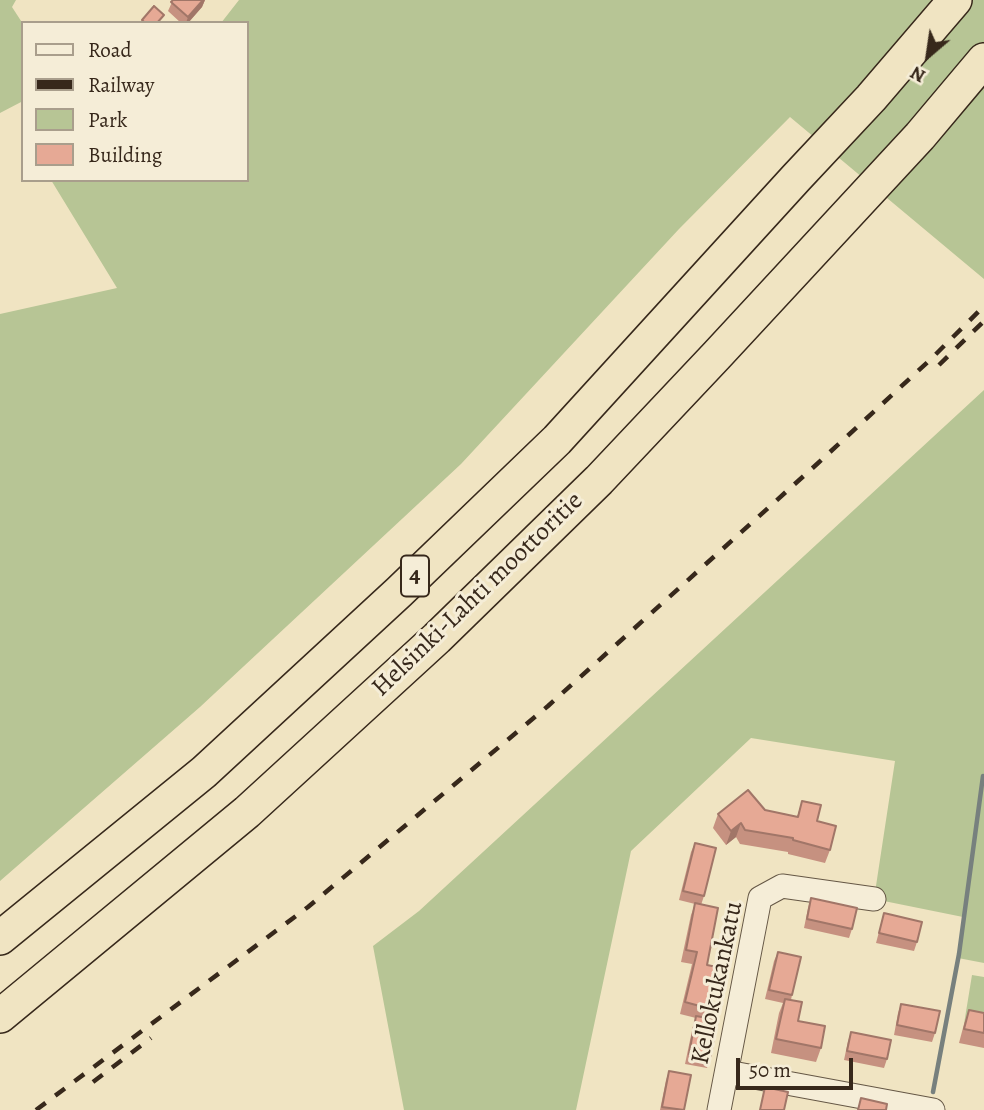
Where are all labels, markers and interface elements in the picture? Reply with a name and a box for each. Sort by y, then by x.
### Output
legend [21,21,248,182]
north arrow [893,21,963,91]
text: Road [88,36,132,64]
text: N [905,60,930,89]
text: Railway [88,71,154,99]
text: Park [88,106,127,134]
text: Building [88,141,162,169]
street label: Helsinki-Lahti moottoritie [366,486,590,704]
road number: 4 [401,556,429,596]
street label: Kellokukankatu [686,899,750,1067]
scale bar [739,1044,856,1088]
text: 50 m [749,1056,791,1084]

